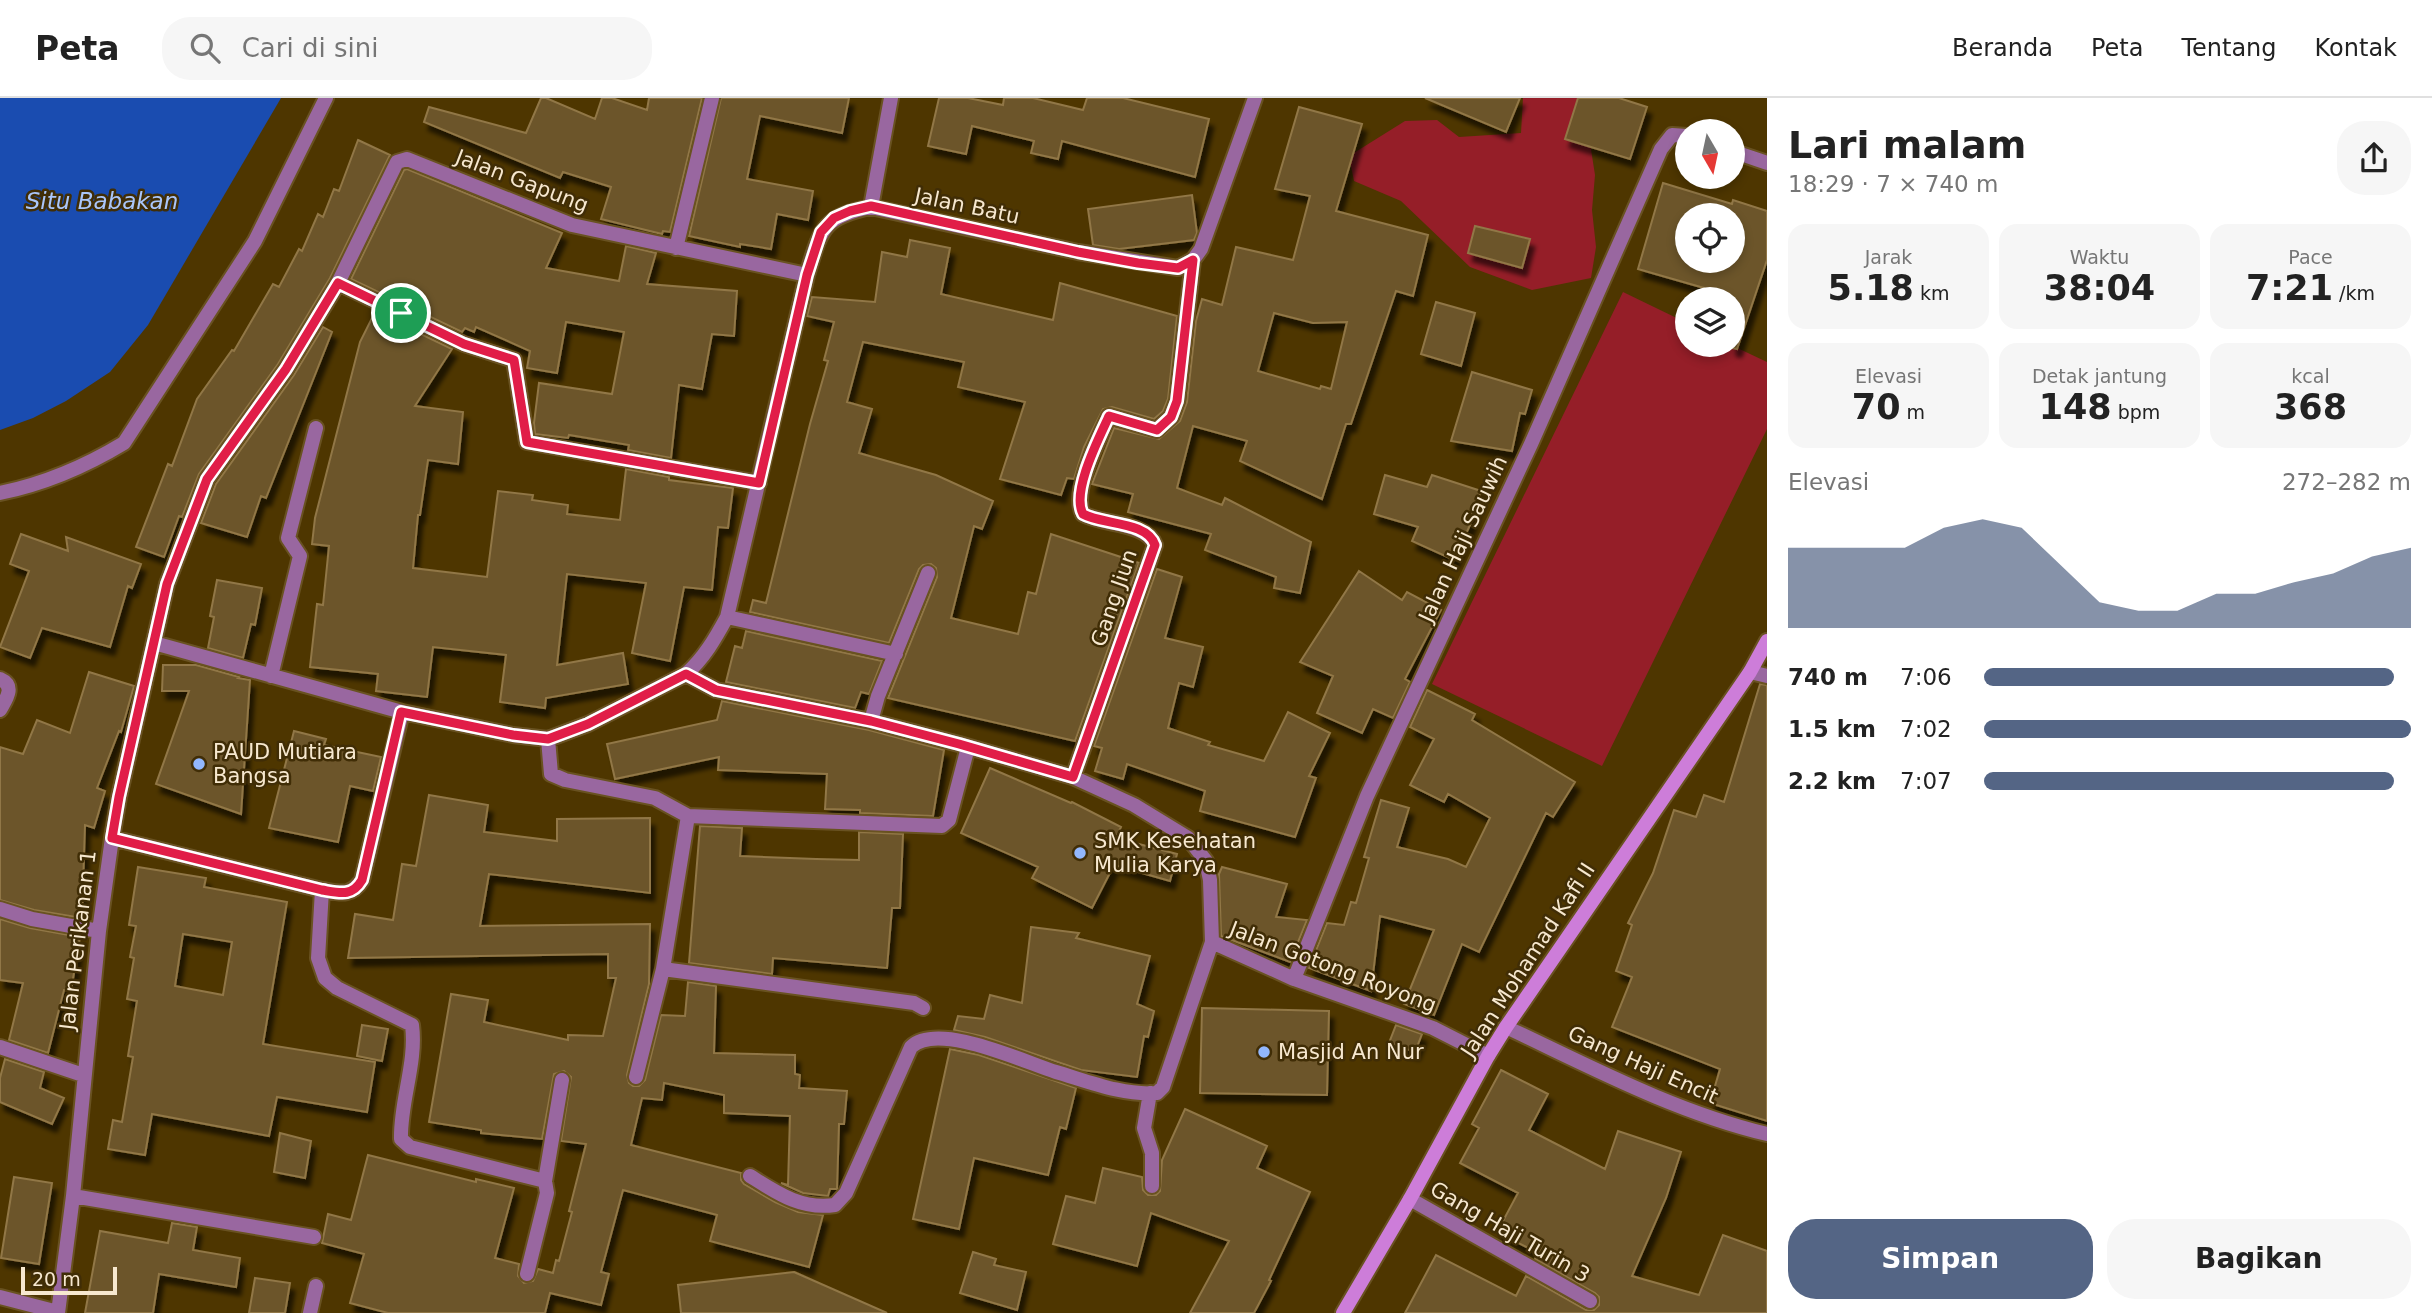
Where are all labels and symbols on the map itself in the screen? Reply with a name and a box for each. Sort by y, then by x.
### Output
north arrow [1675,119,1745,189]
street label: Jalan Gapung [450,144,592,217]
street label: Jalan Batu [910,183,1022,229]
water label: Situ Babakan [26,188,178,214]
pin [371,283,431,343]
street label: Jalan Haji Sauwih [1413,452,1512,628]
street label: Gang Jiun [1086,546,1142,650]
place label: PAUD Mutiara Bangsa [213,740,357,788]
marker: PAUD Mutiara Bangsa [191,756,207,772]
place label: SMK Kesehatan Mulia Karya [1094,829,1256,877]
marker: SMK Kesehatan Mulia Karya [1072,845,1088,861]
street label: Jalan Perikanan 1 [55,849,101,1033]
street label: Jalan Mohamad Kafi II [1455,858,1600,1063]
street label: Jalan Gotong Royong [1224,916,1440,1018]
street label: Gang Haji Encit [1564,1021,1722,1109]
place label: Masjid An Nur [1278,1040,1424,1064]
marker: Masjid An Nur [1256,1044,1272,1060]
street label: Gang Haji Turin 3 [1426,1177,1594,1287]
scale bar [21,1264,117,1296]

